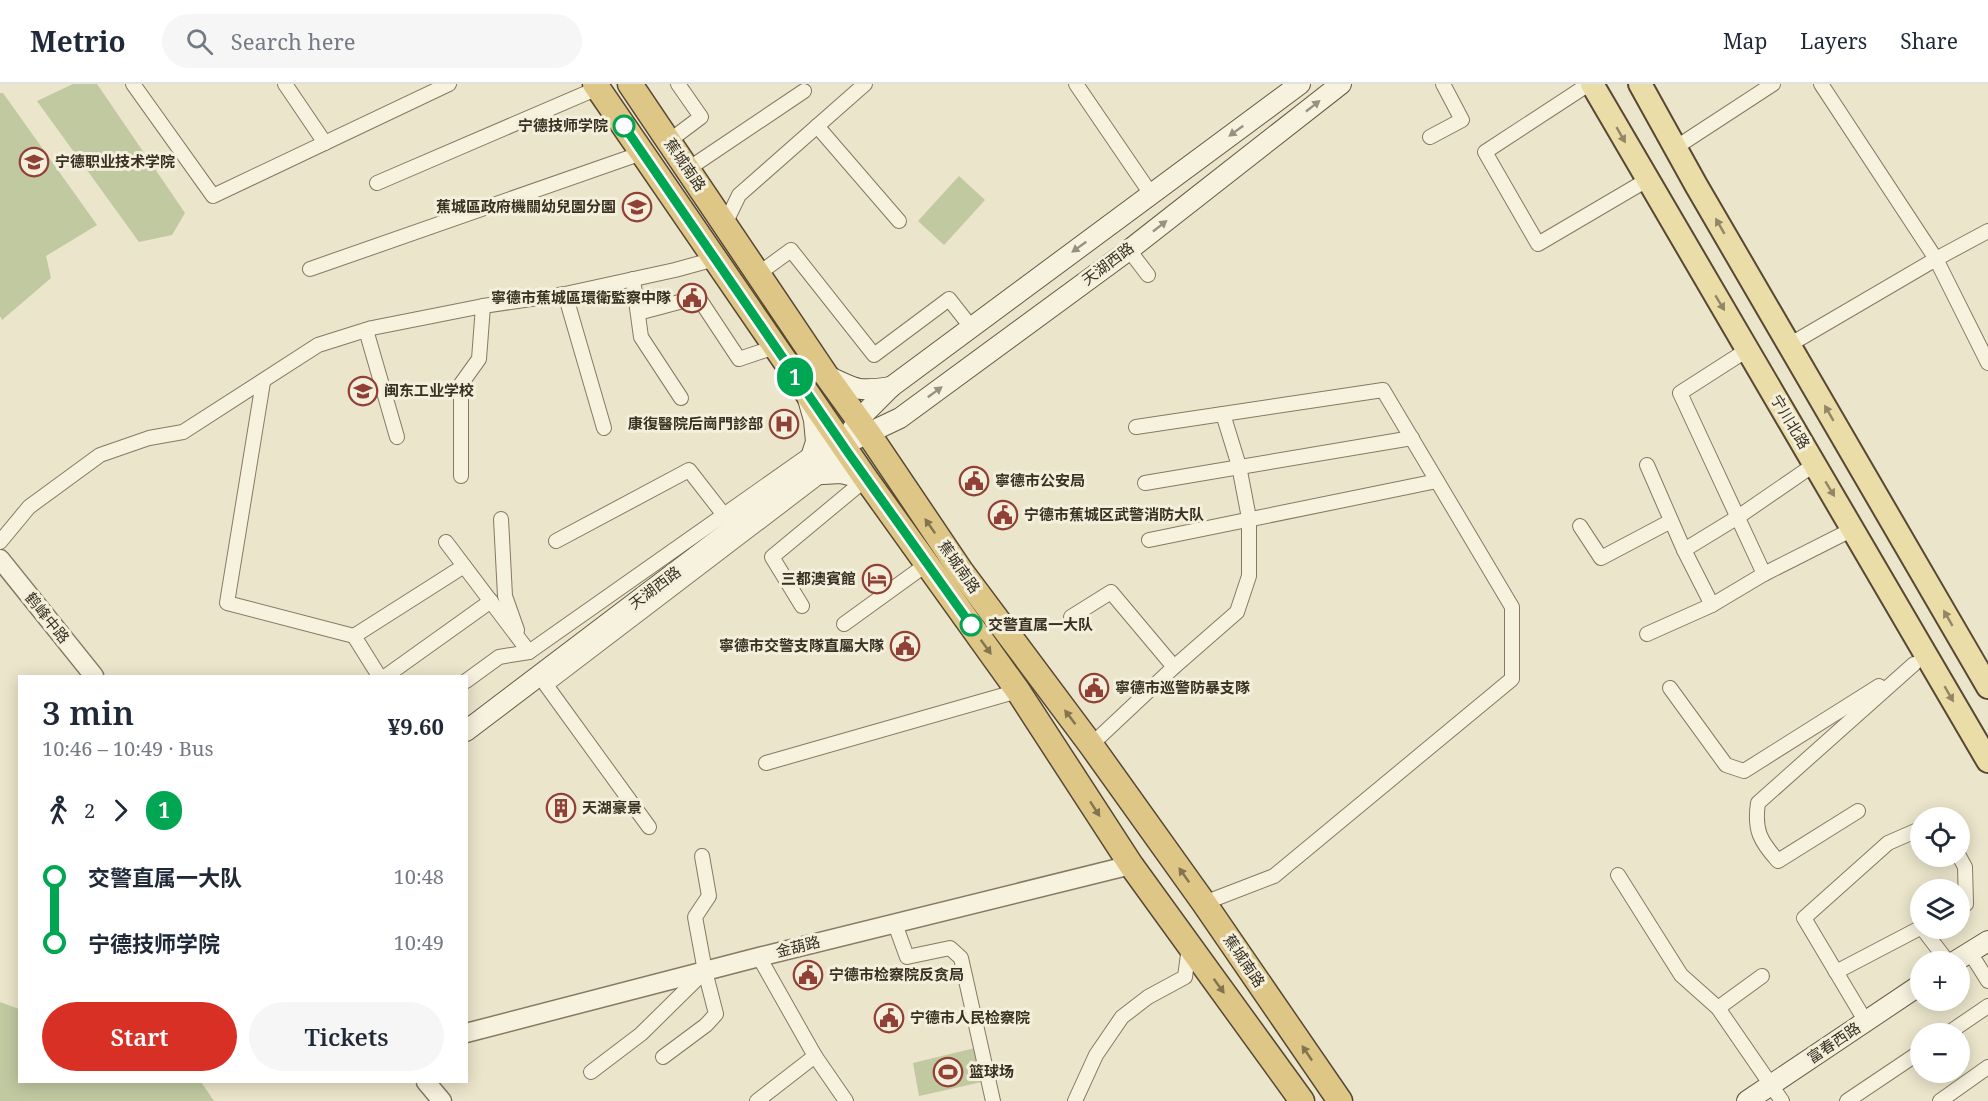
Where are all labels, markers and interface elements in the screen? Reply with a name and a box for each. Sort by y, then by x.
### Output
search box [162,14,582,68]
text: Metrio [30,22,126,60]
icon: search [183,25,216,58]
text: Search here [231,26,356,56]
text: Map [1723,27,1767,55]
text: Layers [1800,27,1867,55]
text: Share [1900,27,1958,55]
one-way arrow [1305,99,1321,112]
place label: 宁德技师学院 [518,115,608,135]
marker: 宁德技师学院 [613,115,635,137]
one-way arrow [1229,125,1245,137]
one-way arrow [1616,127,1626,144]
street label: 蕉城南路 [661,134,711,195]
school or university icon: 宁德职业技术学院 [18,146,50,178]
place label: 宁德职业技术学院 [55,151,175,171]
school or university icon: 蕉城區政府機關幼兒園分園 [621,191,653,223]
place label: 蕉城區政府機關幼兒園分園 [436,196,616,216]
one-way arrow [1715,218,1725,235]
one-way arrow [1152,220,1167,232]
street label: 天湖西路 [1077,237,1137,289]
one-way arrow [1072,241,1088,253]
public building icon: 寧德市蕉城區環衛監察中隊 [676,282,708,314]
place label: 寧德市蕉城區環衛監察中隊 [491,287,671,307]
one-way arrow [1714,295,1725,311]
line badge: 1 [776,358,814,396]
text: 1 [789,363,801,391]
school or university icon: 闽东工业学校 [347,375,379,407]
place label: 闽东工业学校 [384,380,474,400]
one-way arrow [928,386,943,398]
street label: 宁川北路 [1767,391,1815,452]
one-way arrow [1824,404,1834,421]
hospital icon: 康復醫院后崗門診部 [768,408,800,440]
place label: 康復醫院后崗門診部 [628,413,763,433]
public building icon: 寧德市公安局 [958,465,990,497]
place label: 寧德市公安局 [995,470,1085,490]
one-way arrow [1824,481,1835,497]
public building icon: 宁德市蕉城区武警消防大队 [987,499,1019,531]
place label: 宁德市蕉城区武警消防大队 [1024,504,1204,524]
one-way arrow [924,518,936,534]
street label: 蕉城南路 [934,536,985,597]
street label: 天湖西路 [624,561,684,613]
hotel icon: 三都澳賓館 [861,563,893,595]
place label: 三都澳賓館 [781,568,856,588]
street label: 鹤峰中路 [21,588,74,647]
one-way arrow [1943,609,1953,626]
marker: 交警直属一大队 [960,614,982,636]
place label: 交警直属一大队 [988,614,1093,634]
public building icon: 寧德市交警支隊直屬大隊 [889,630,921,662]
place label: 寧德市交警支隊直屬大隊 [719,635,884,655]
one-way arrow [980,639,992,654]
public building icon: 寧德市巡警防暴支隊 [1078,672,1110,704]
place label: 寧德市巡警防暴支隊 [1115,677,1250,697]
one-way arrow [1944,686,1954,703]
text: 3 min [42,690,134,735]
one-way arrow [1064,709,1076,725]
text: ¥9.60 [388,711,444,741]
text: 10:46 – 10:49 · Bus [42,735,213,762]
building icon: 天湖豪景 [545,792,577,824]
icon: walk [42,794,75,827]
icon: forward [104,794,137,827]
text: 1 [158,796,170,824]
text: 2 [84,797,95,824]
place label: 天湖豪景 [582,797,642,817]
one-way arrow [1089,801,1100,817]
map controls [1910,807,1970,1083]
button: locate [1910,807,1970,867]
text: 交警直属一大队 [88,862,242,892]
text: 10:48 [394,863,444,890]
one-way arrow [1178,868,1190,884]
button: layers [1910,879,1970,939]
text: 宁德技师学院 [88,928,220,958]
text: 10:49 [394,929,444,956]
street label: 蕉城南路 [1220,930,1270,991]
street label: 金葫路 [773,931,822,961]
button: + [1910,951,1970,1011]
public building icon: 宁德市检察院反贪局 [792,959,824,991]
place label: 宁德市检察院反贪局 [829,964,964,984]
one-way arrow [1212,978,1224,993]
button: Start [42,1002,237,1071]
button: Tickets [249,1002,444,1071]
public building icon: 宁德市人民检察院 [873,1002,905,1034]
place label: 宁德市人民检察院 [910,1007,1030,1027]
street label: 富春西路 [1803,1017,1864,1067]
button: − [1910,1023,1970,1083]
one-way arrow [1301,1045,1313,1061]
sports icon: 篮球场 [932,1056,964,1088]
place label: 篮球场 [969,1061,1014,1081]

